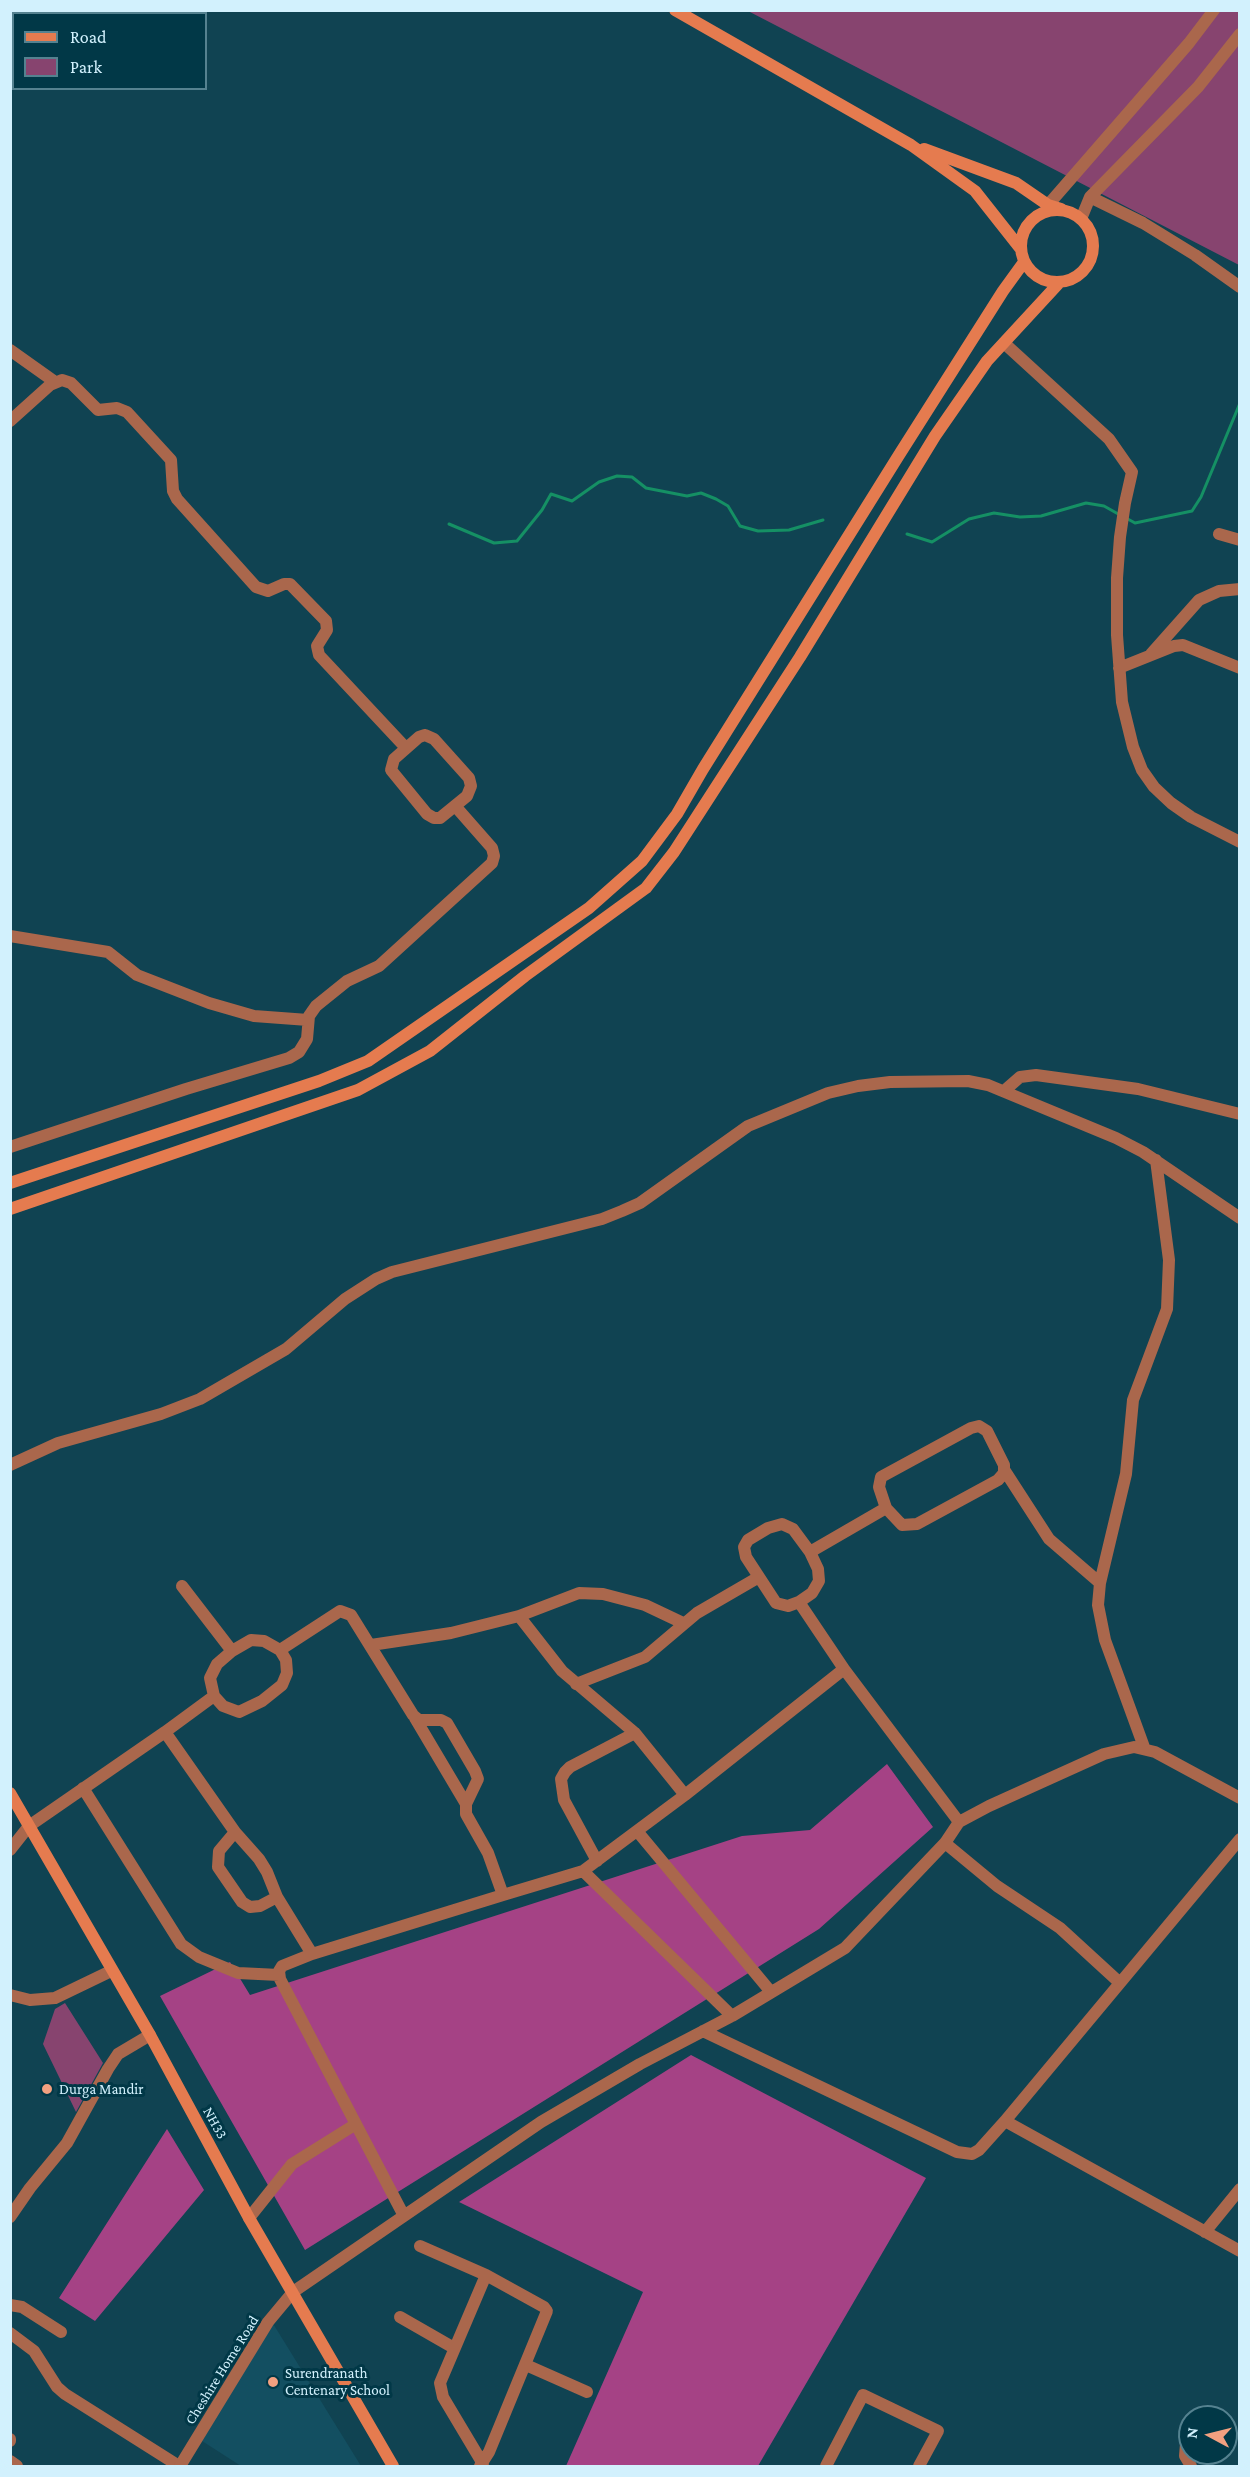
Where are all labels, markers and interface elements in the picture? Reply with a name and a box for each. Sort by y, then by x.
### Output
legend [12,12,207,90]
text: Road [70,27,107,47]
text: Park [70,57,102,77]
place label: Durga Mandir [59,2080,144,2098]
marker: Durga Mandir [40,2082,54,2096]
street label: NH33 [199,2104,231,2142]
street label: Cheshire Home Road [181,2312,263,2428]
place label: Surendranath Centenary School [285,2364,390,2399]
marker: Surendranath Centenary School [266,2375,280,2389]
north arrow [1178,2405,1238,2465]
text: N [1183,2427,1201,2439]

